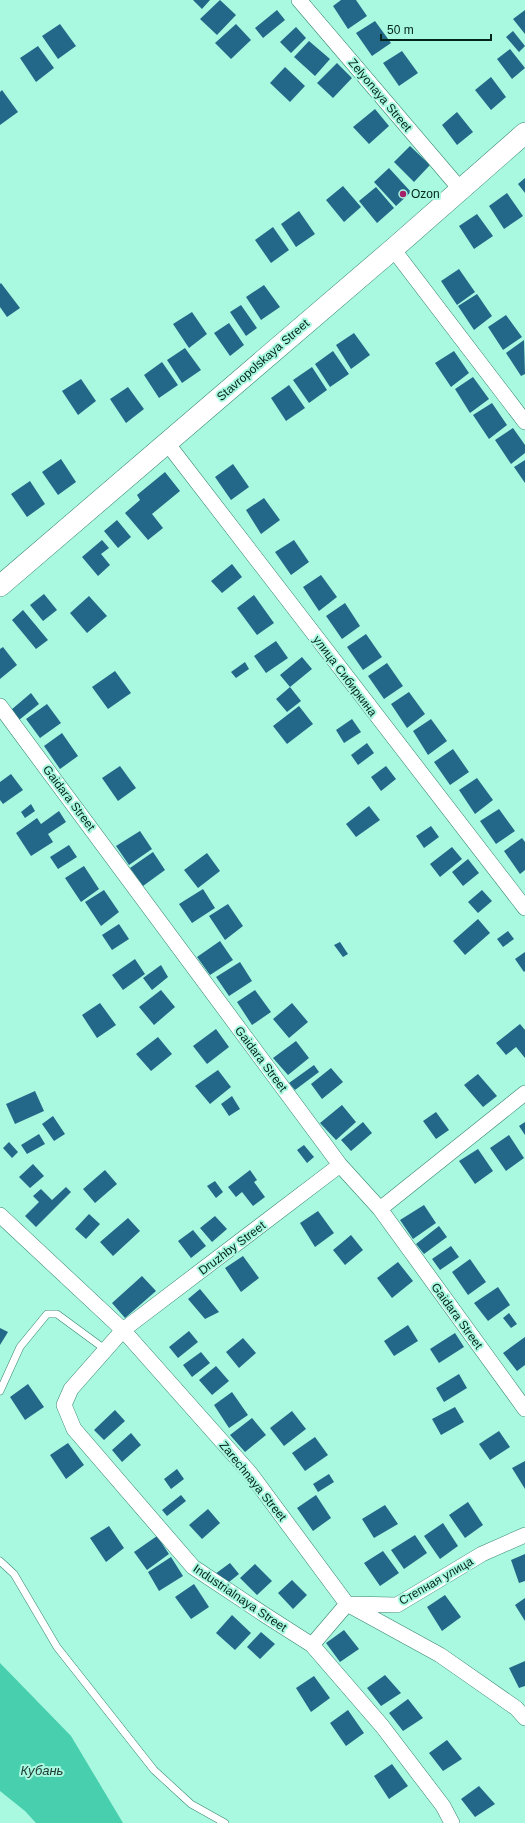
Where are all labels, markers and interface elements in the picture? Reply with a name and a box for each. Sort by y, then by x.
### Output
scale bar [381,16,491,42]
text: 50 m [387,23,414,37]
street label: Zelyonaya Street [345,56,415,135]
place label: Ozon [411,187,440,201]
marker: Ozon [398,189,408,199]
street label: Stavropolskaya Street [214,316,312,404]
street label: улица Сибиркина [310,633,380,719]
street label: Gaidara Street [40,763,98,834]
street label: Gaidara Street [232,1024,290,1095]
street label: Druzhby Street [196,1218,269,1278]
street label: Gaidara Street [428,1280,486,1352]
street label: Zarechnaya Street [216,1438,290,1524]
street label: Степная улица [396,1554,476,1608]
street label: Industrialnaya Street [190,1561,290,1635]
water label: Кубань [21,1763,64,1778]

